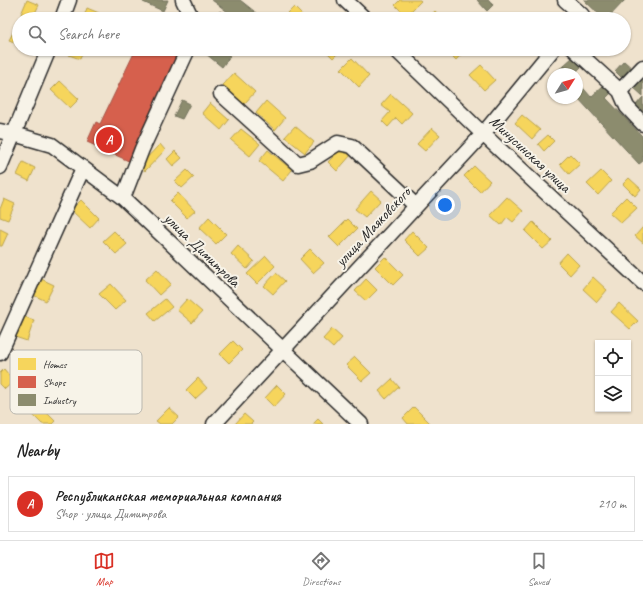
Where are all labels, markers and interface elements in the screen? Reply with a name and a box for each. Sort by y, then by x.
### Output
search box [12,12,631,56]
icon: search [26,23,48,45]
text: Search here [58,25,119,44]
north arrow [547,68,583,104]
street label: Минусинская улица [485,111,576,198]
pin: A [96,125,122,155]
street label: улица Маяковского [330,181,417,272]
your location [435,195,455,215]
street label: улица Димитрова [159,208,245,292]
map controls [595,340,631,412]
button: locate [595,340,631,376]
legend [10,350,142,414]
text: Homes [43,357,68,371]
text: Shops [43,375,67,389]
button: layers [595,376,631,412]
text: Industry [43,393,77,407]
text: Nearby [16,440,59,461]
text: Республиканская мемориальная компания [55,487,281,506]
text: A [27,496,33,512]
text: 210 m [598,496,626,512]
text: Shop · улица Димитрова [55,506,166,522]
tab: Map [93,550,115,588]
tab: Directions [302,550,341,588]
tab: Saved [528,550,550,588]

